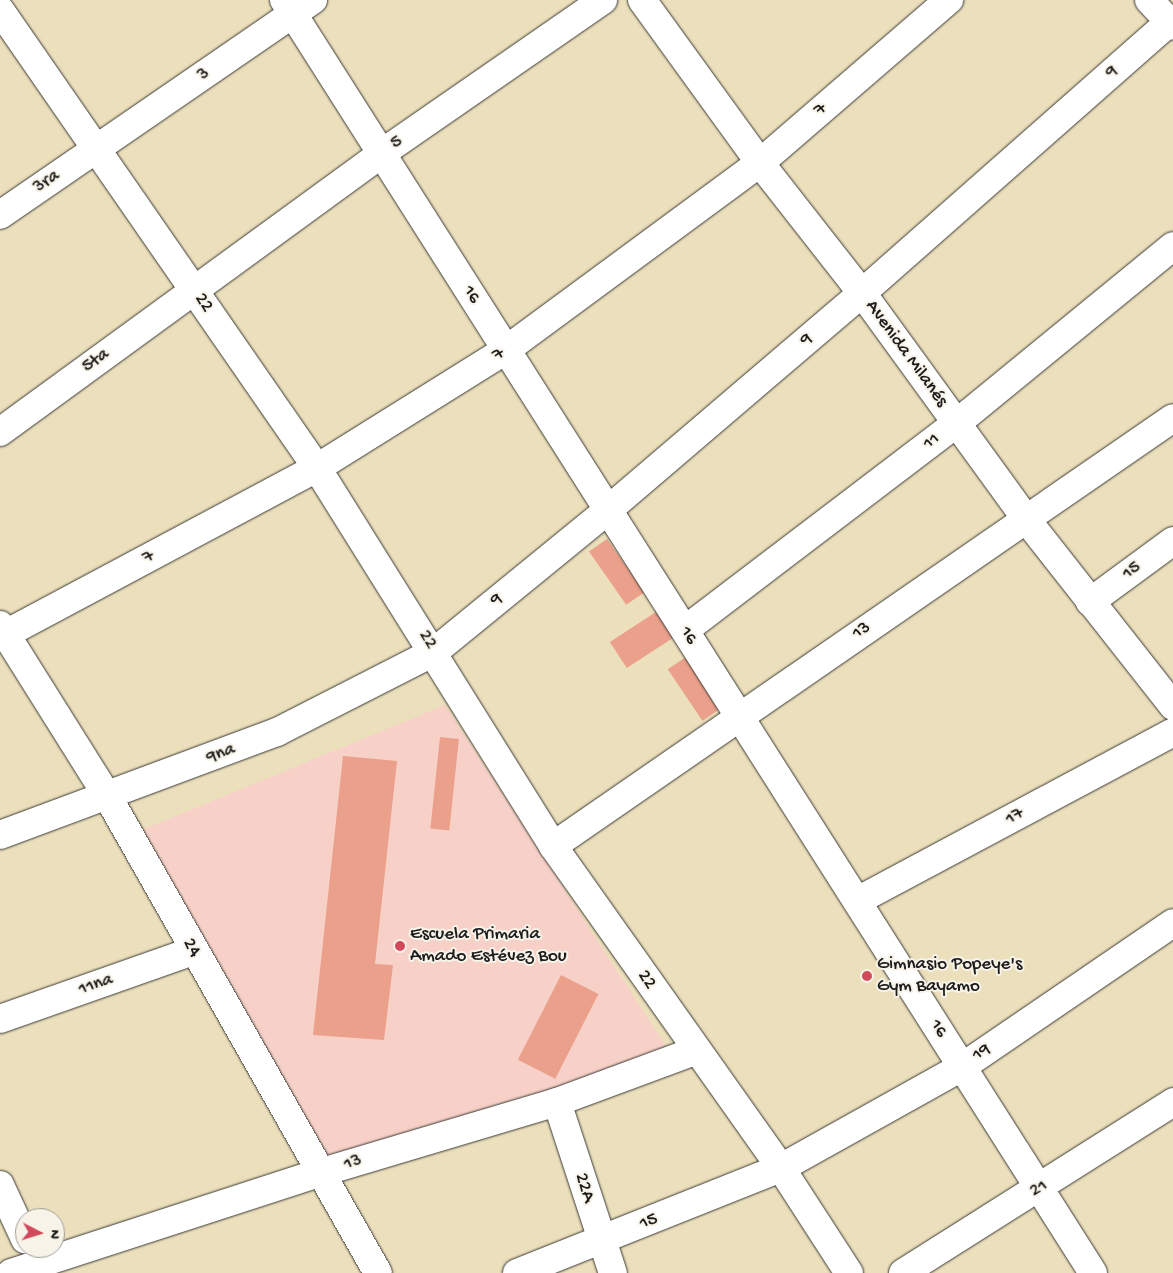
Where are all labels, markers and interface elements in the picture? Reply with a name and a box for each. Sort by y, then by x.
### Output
street label: 9 [1101,60,1123,84]
street label: 3 [194,63,214,87]
street label: 7 [810,98,832,122]
street label: 5 [386,131,408,155]
street label: 3ra [29,165,65,199]
street label: 16 [457,282,485,308]
street label: 22 [188,289,218,317]
street label: Avenida Milanés [860,296,952,412]
street label: 9 [796,328,818,352]
street label: 5ta [78,343,114,379]
street label: 7 [489,343,509,367]
street label: 11 [919,428,945,456]
street label: 7 [139,546,159,570]
street label: 15 [1118,557,1146,585]
street label: 9 [486,588,508,612]
street label: 13 [848,617,876,645]
street label: 16 [674,623,702,649]
street label: 22 [412,626,442,654]
street label: 9na [203,738,239,770]
street label: 17 [1002,803,1028,831]
place label: Escuela Primaria Amado Estévez Bou [410,924,567,968]
street label: 24 [177,934,205,962]
marker: Escuela Primaria Amado Estévez Bou [394,940,406,952]
place label: Gimnasio Popeye's Gym Bayamo [877,954,1022,998]
street label: 22 [631,966,661,994]
street label: 11na [76,969,116,1001]
marker: Gimnasio Popeye's Gym Bayamo [861,970,873,982]
street label: 16 [924,1016,952,1042]
street label: 19 [968,1039,996,1067]
street label: 13 [341,1150,365,1176]
street label: 22A [569,1170,599,1206]
street label: 21 [1026,1175,1052,1203]
north arrow [15,1208,65,1258]
street label: 15 [637,1208,661,1236]
text: N [46,1229,63,1240]

